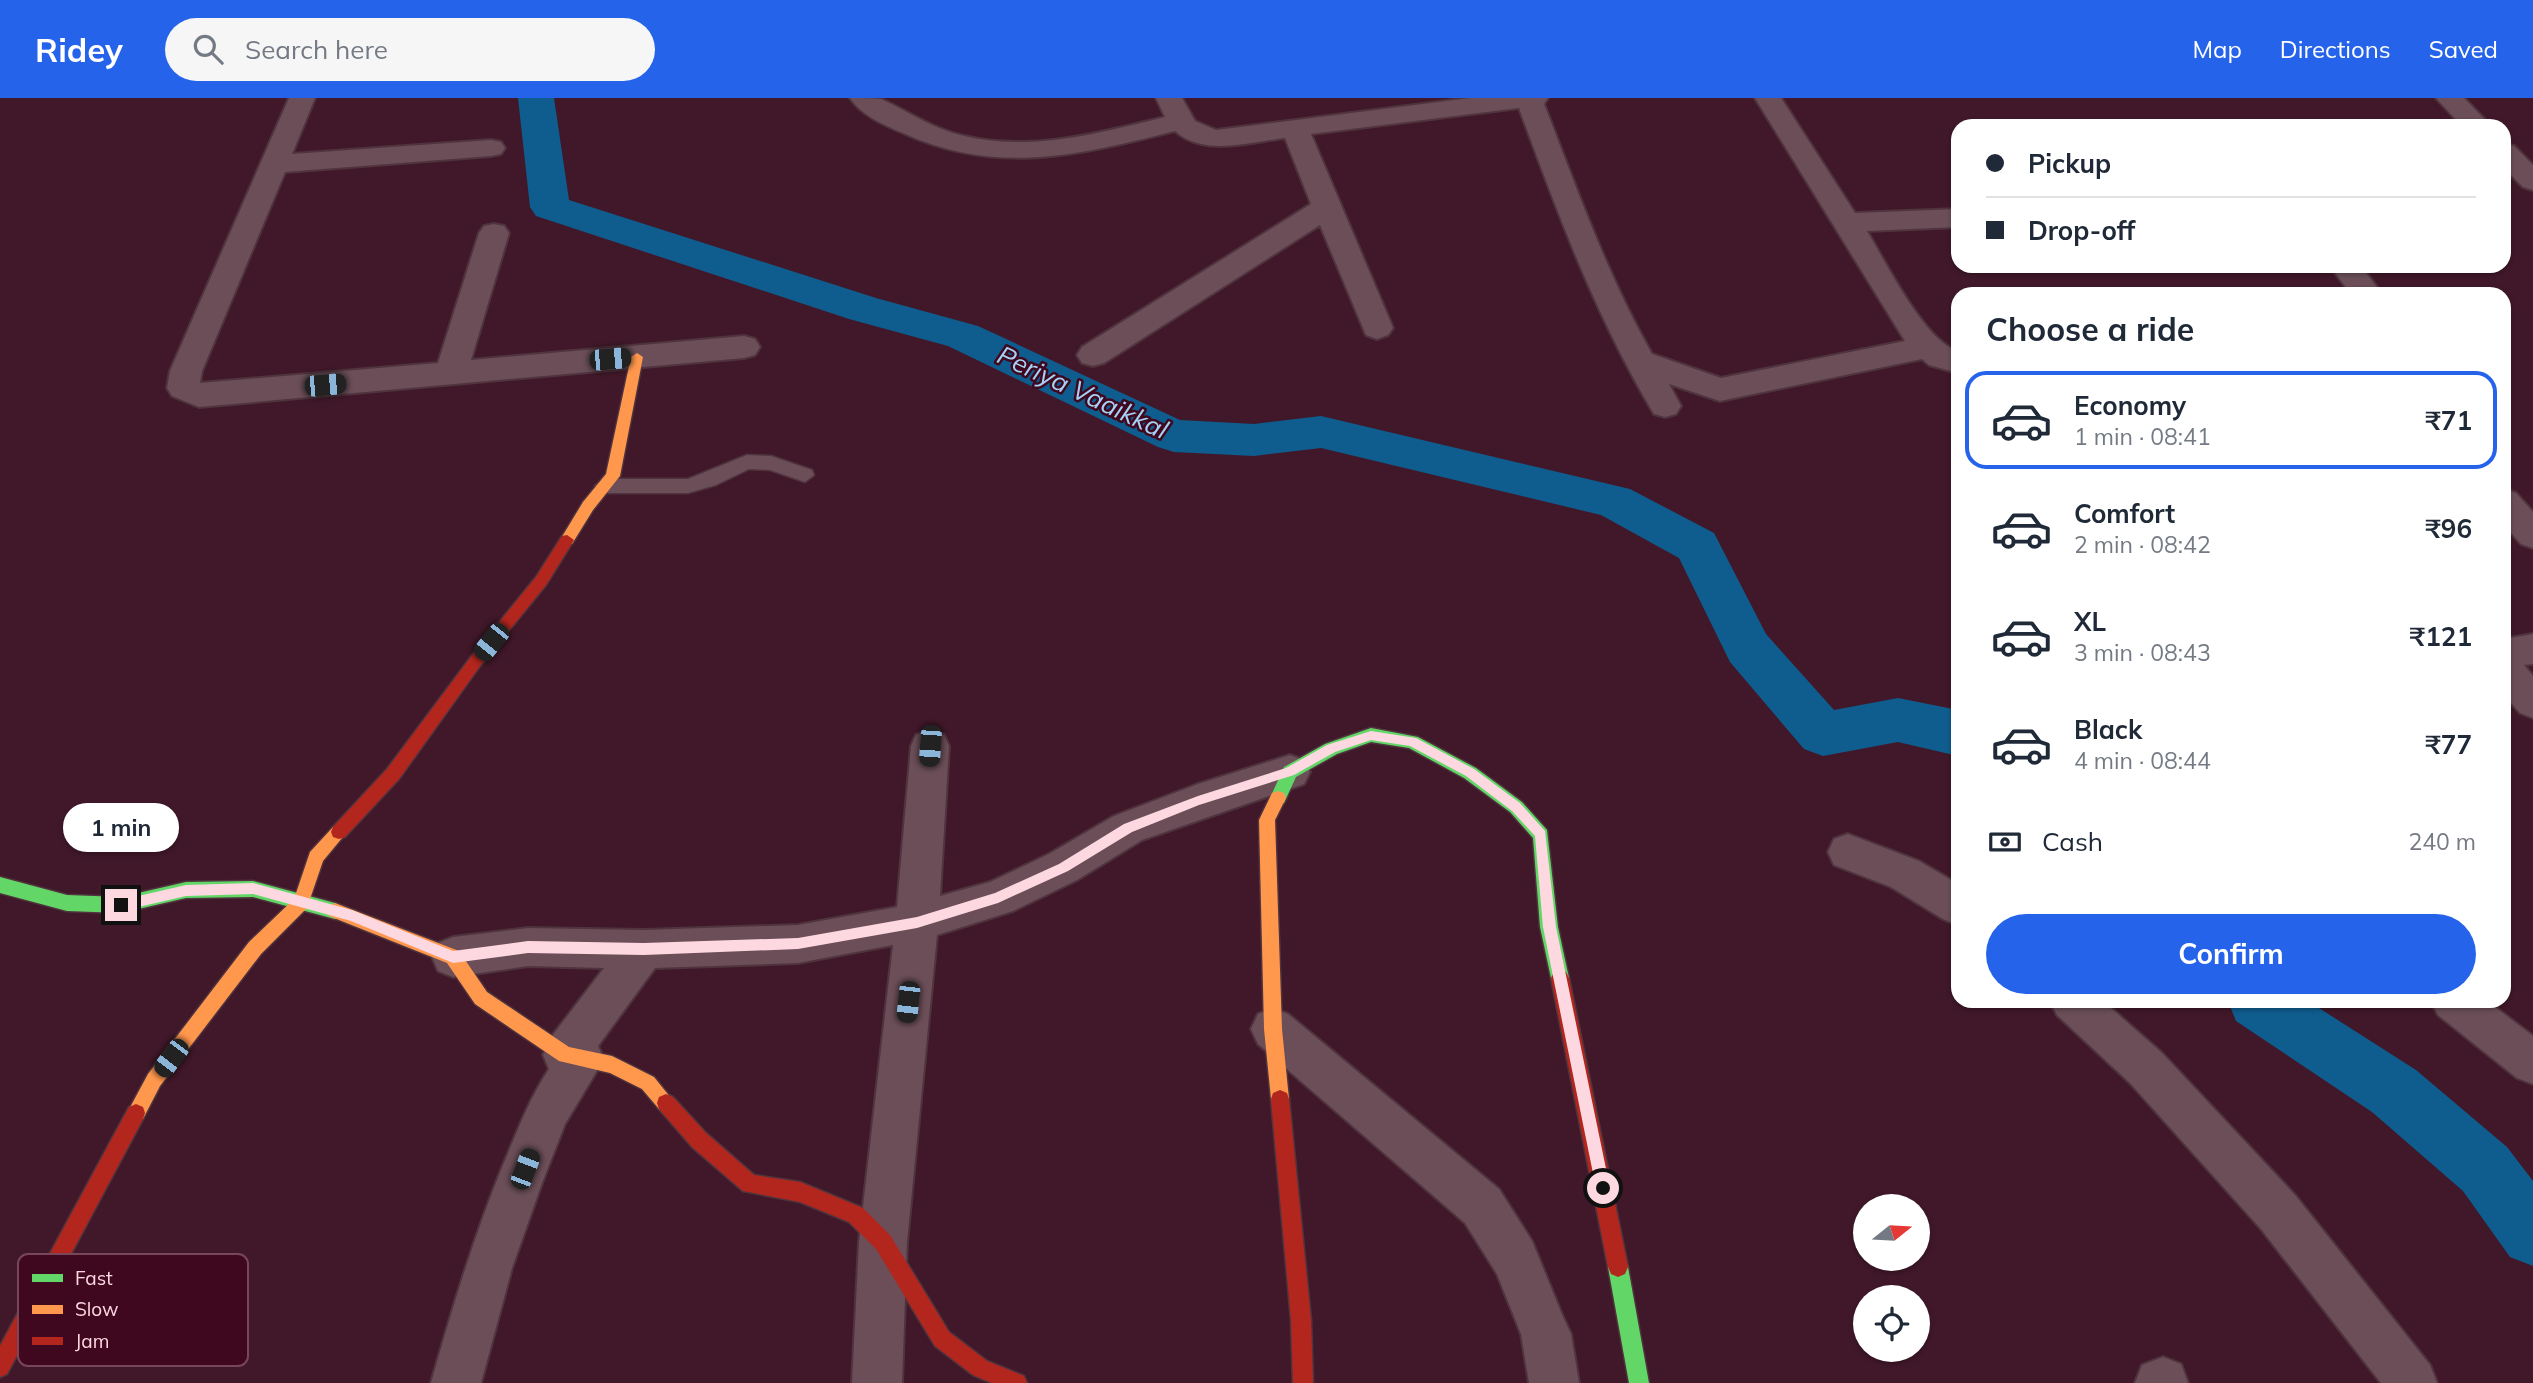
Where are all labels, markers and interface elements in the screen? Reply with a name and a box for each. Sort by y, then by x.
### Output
search box [165,18,655,81]
text: Ridey [35,29,123,70]
icon: search [189,30,227,68]
text: Search here [245,33,388,66]
text: Map [2192,34,2242,64]
text: Directions [2280,34,2391,64]
text: Saved [2429,34,2498,64]
text: Pickup [2028,147,2111,180]
text: Drop-off [2028,214,2135,247]
text: Choose a ride [1986,309,2194,349]
water label: Periya Vaaikkal [992,338,1174,446]
car [589,347,632,371]
car [304,373,347,397]
icon: car [1990,389,2053,452]
text: Economy [2074,389,2186,422]
text: ₹71 [2425,404,2472,437]
text: 1 min · 08:41 [2074,422,2211,451]
icon: car [1990,497,2053,560]
text: Comfort [2074,497,2175,530]
text: ₹96 [2425,512,2472,545]
text: 2 min · 08:42 [2074,530,2211,559]
icon: car [1990,605,2053,668]
text: XL [2074,605,2106,638]
car [470,619,513,665]
text: ₹121 [2410,620,2472,653]
text: 3 min · 08:43 [2074,638,2211,667]
icon: car [1990,713,2053,776]
text: Black [2074,713,2142,746]
car [919,724,942,768]
text: ₹77 [2425,728,2472,761]
text: 4 min · 08:44 [2074,746,2211,775]
callout: 1 min [63,804,179,852]
text: 1 min [91,813,151,842]
icon: cash [1986,823,2024,861]
text: Cash [2042,825,2103,858]
text: 240 m [2408,827,2476,856]
route end [105,889,137,921]
button: Confirm [1986,914,2476,994]
car [896,980,921,1024]
car [150,1035,193,1081]
car [508,1146,543,1192]
route start [1587,1172,1619,1204]
north arrow [1853,1194,1930,1270]
map controls [1853,1194,1930,1362]
legend [18,1254,248,1366]
text: Fast [75,1266,113,1290]
button: locate [1853,1285,1930,1362]
text: Slow [75,1297,119,1321]
text: Jam [75,1329,109,1353]

